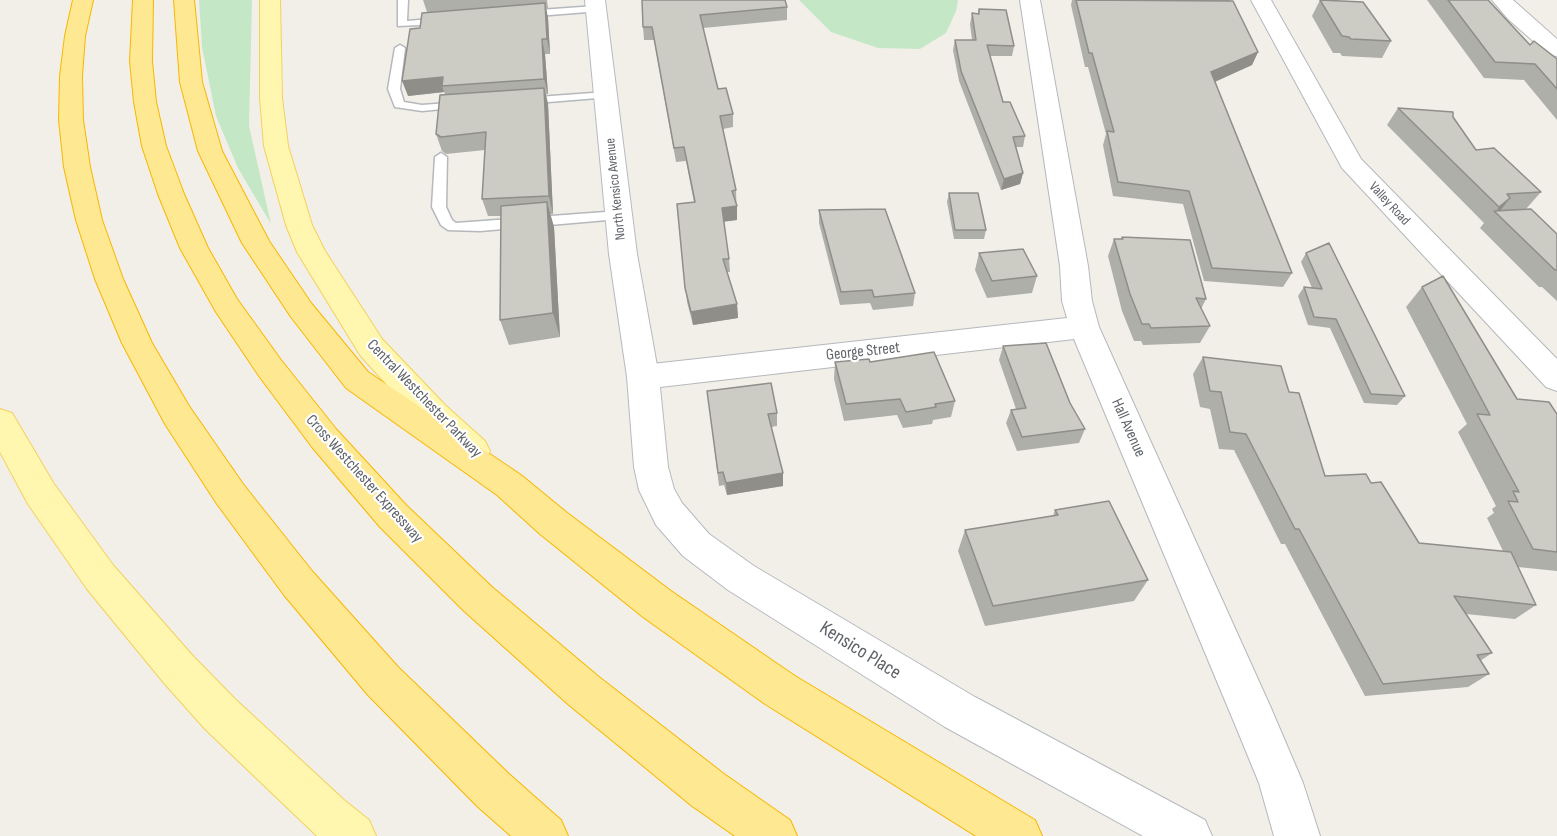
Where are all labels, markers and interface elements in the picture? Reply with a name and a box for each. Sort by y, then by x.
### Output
street label: North Kensico Avenue [602,137,630,241]
street label: Valley Road [1365,179,1413,229]
street label: Central Westchester Parkway [363,336,485,462]
street label: George Street [825,339,901,365]
street label: Hall Avenue [1107,396,1149,460]
street label: Cross Westchester Expressway [301,411,427,547]
street label: Kensico Place [815,617,905,685]

